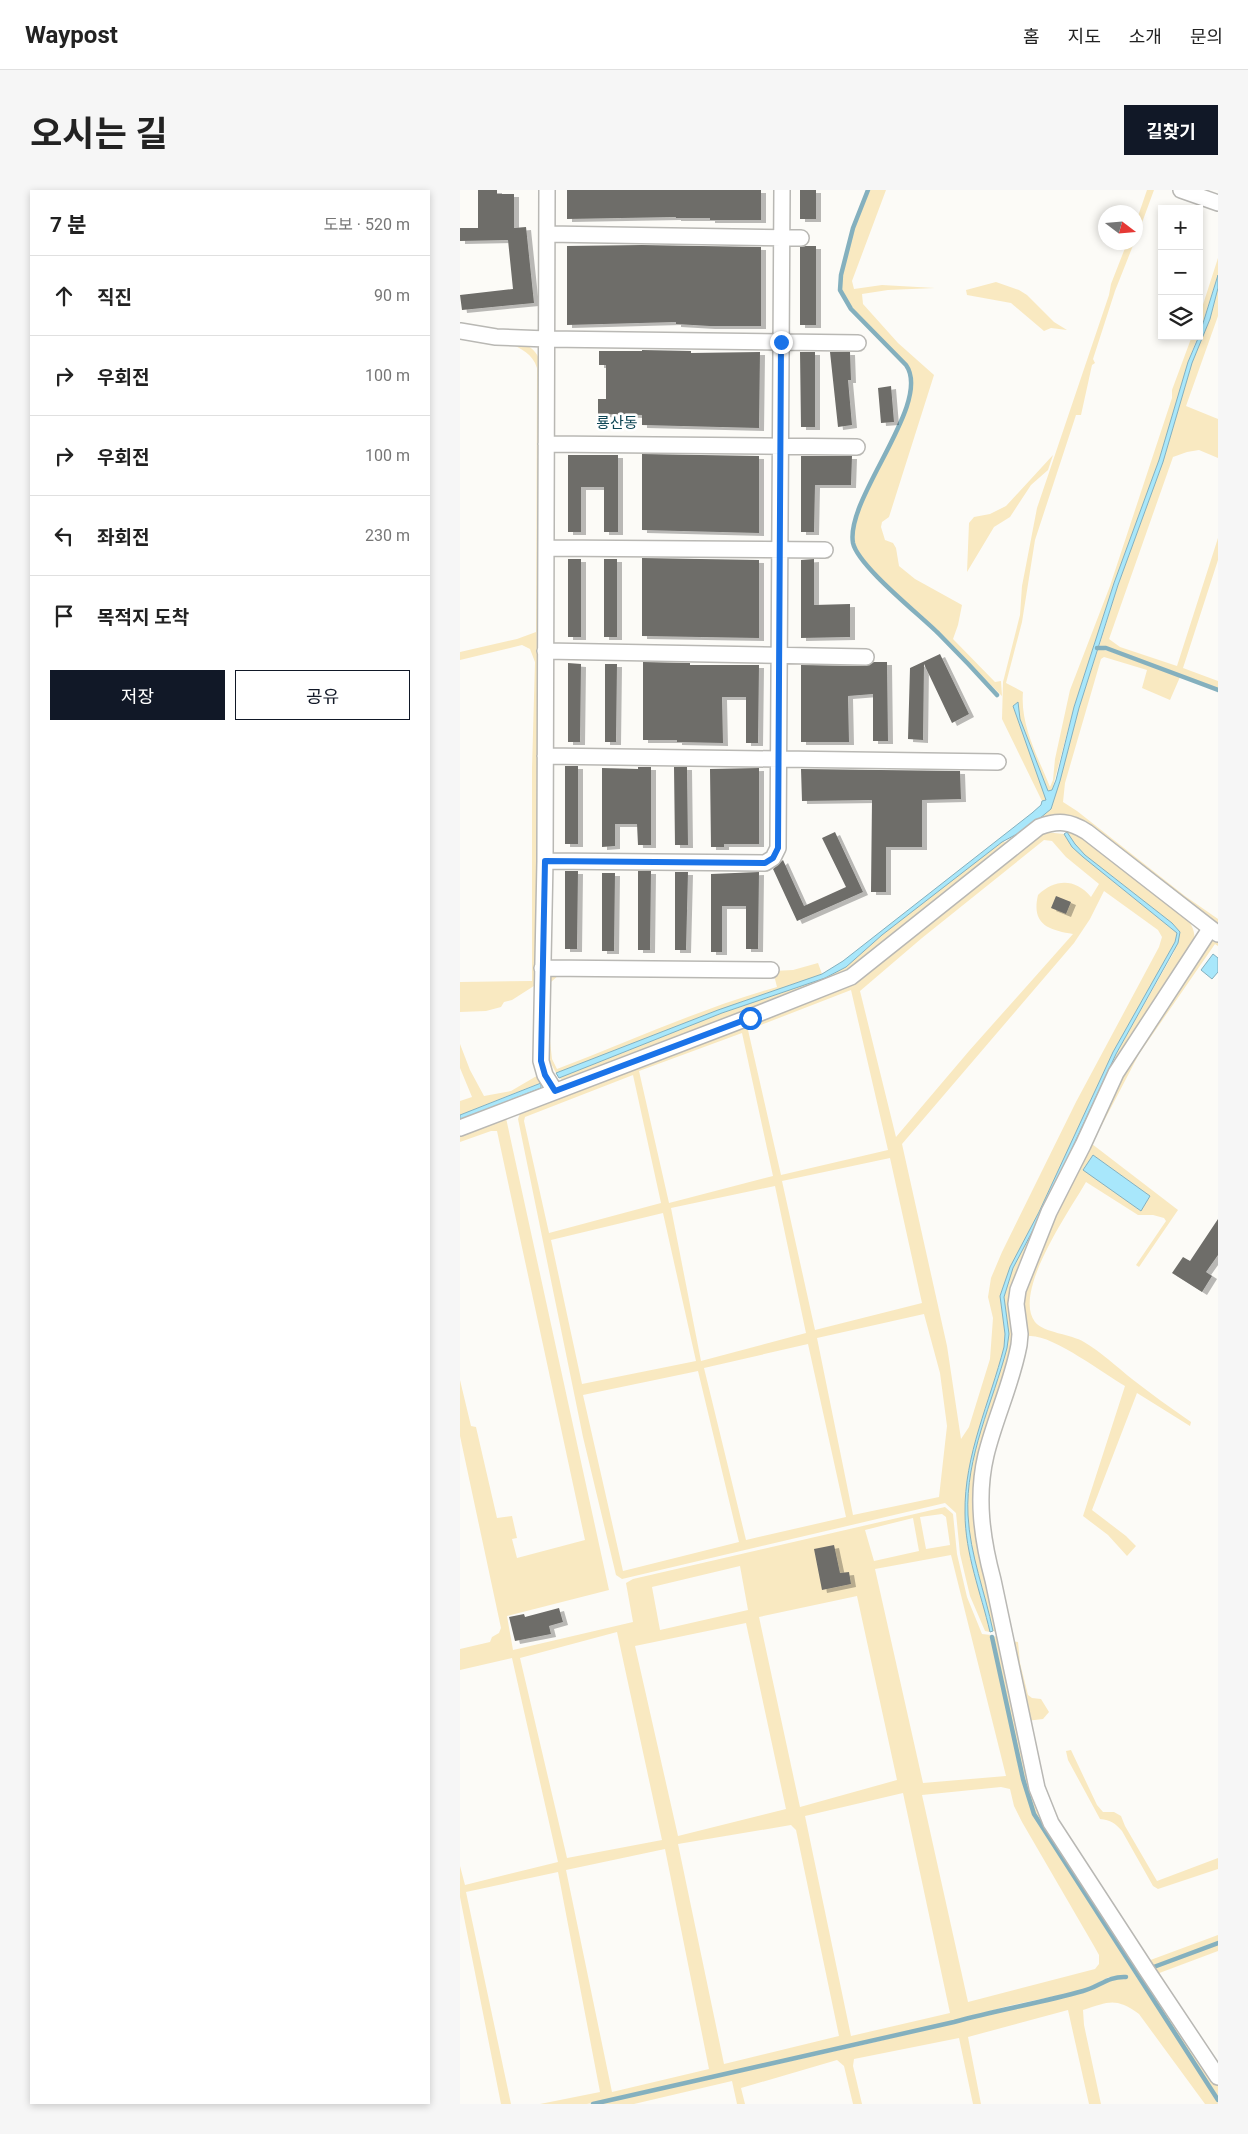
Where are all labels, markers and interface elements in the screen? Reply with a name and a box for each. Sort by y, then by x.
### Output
text: Waypost [25,21,118,49]
text: 홈 [1023,26,1040,47]
text: 지도 [1068,26,1101,47]
text: 소개 [1129,26,1162,47]
text: 문의 [1190,26,1223,47]
button: 길찾기 [1124,105,1218,155]
text: 오시는 길 [30,114,168,155]
north arrow [1098,205,1143,250]
map controls [1158,205,1203,340]
button: + [1158,205,1203,250]
text: 7 분 [50,213,87,237]
text: 도보 · 520 m [323,215,410,234]
button: − [1158,250,1203,295]
icon: ahead [50,282,78,310]
text: 직진 [97,286,132,309]
text: 90 m [374,286,410,305]
button: layers [1158,295,1203,340]
route end [770,331,793,354]
icon: right [50,362,78,390]
text: 우회전 [97,366,149,389]
text: 100 m [365,366,410,385]
district label: 룡산동 [596,414,638,432]
icon: right [50,442,78,470]
text: 우회전 [97,446,149,469]
text: 100 m [365,446,410,465]
icon: left [50,522,78,550]
text: 좌회전 [97,526,149,549]
text: 230 m [365,526,410,545]
icon: arrive [50,602,78,630]
text: 목적지 도착 [97,606,189,629]
button: 저장 [50,670,225,720]
button: 공유 [235,670,410,720]
route start [739,1007,762,1030]

